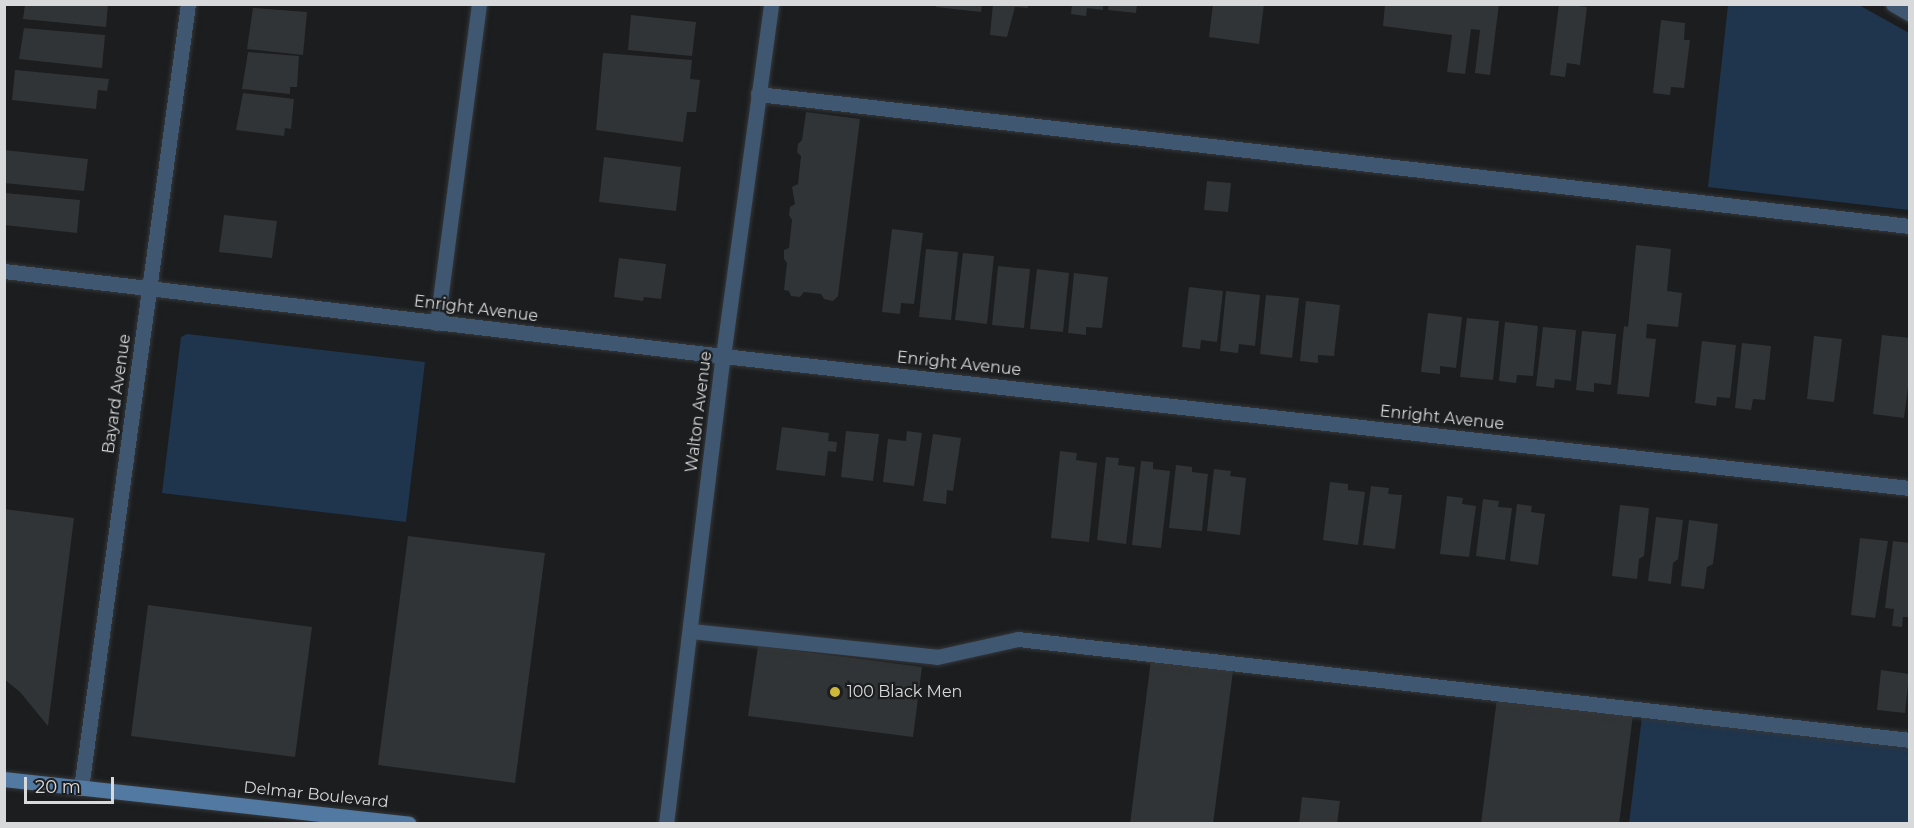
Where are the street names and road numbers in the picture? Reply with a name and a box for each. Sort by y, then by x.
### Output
street label: Enright Avenue [413,292,539,326]
street label: Bayard Avenue [99,333,135,455]
street label: Enright Avenue [896,348,1022,380]
street label: Walton Avenue [682,350,716,474]
street label: Enright Avenue [1379,402,1505,434]
street label: Delmar Boulevard [243,778,389,812]

